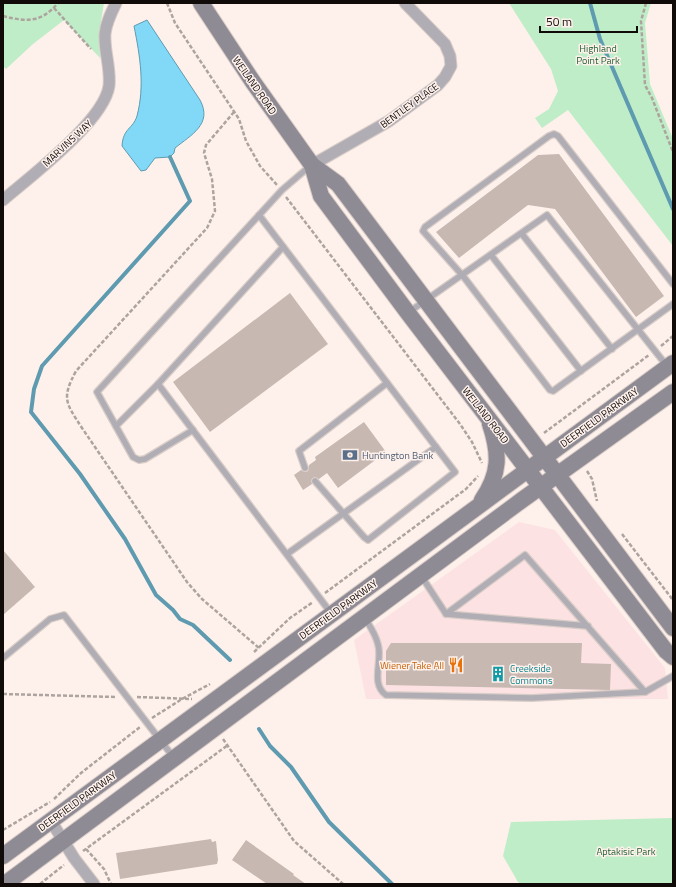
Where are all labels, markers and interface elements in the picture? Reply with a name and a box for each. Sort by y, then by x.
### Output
scale bar [540,8,637,34]
text: 50 m [546,12,572,31]
park label: Highland Point Park [576,41,620,68]
street label: WEILAND ROAD [229,53,280,117]
street label: BENTLEY PLACE [377,79,442,132]
street label: MARVINS WAY [39,116,96,170]
street label: WEILAND ROAD [459,384,512,447]
street label: DEERFIELD PARKWAY [557,384,642,451]
bank icon: Huntington Bank [341,446,359,464]
place label: Huntington Bank [362,448,434,463]
street label: DEERFIELD PARKWAY [296,576,381,643]
restaurant icon: Wiener Take All [447,656,465,674]
place label: Wiener Take All [380,658,444,673]
place label: Creekside Commons [510,661,553,688]
building icon: Creekside Commons [489,665,507,683]
street label: DEERFIELD PARKWAY [35,768,120,835]
park label: Aptakisic Park [596,844,656,859]

